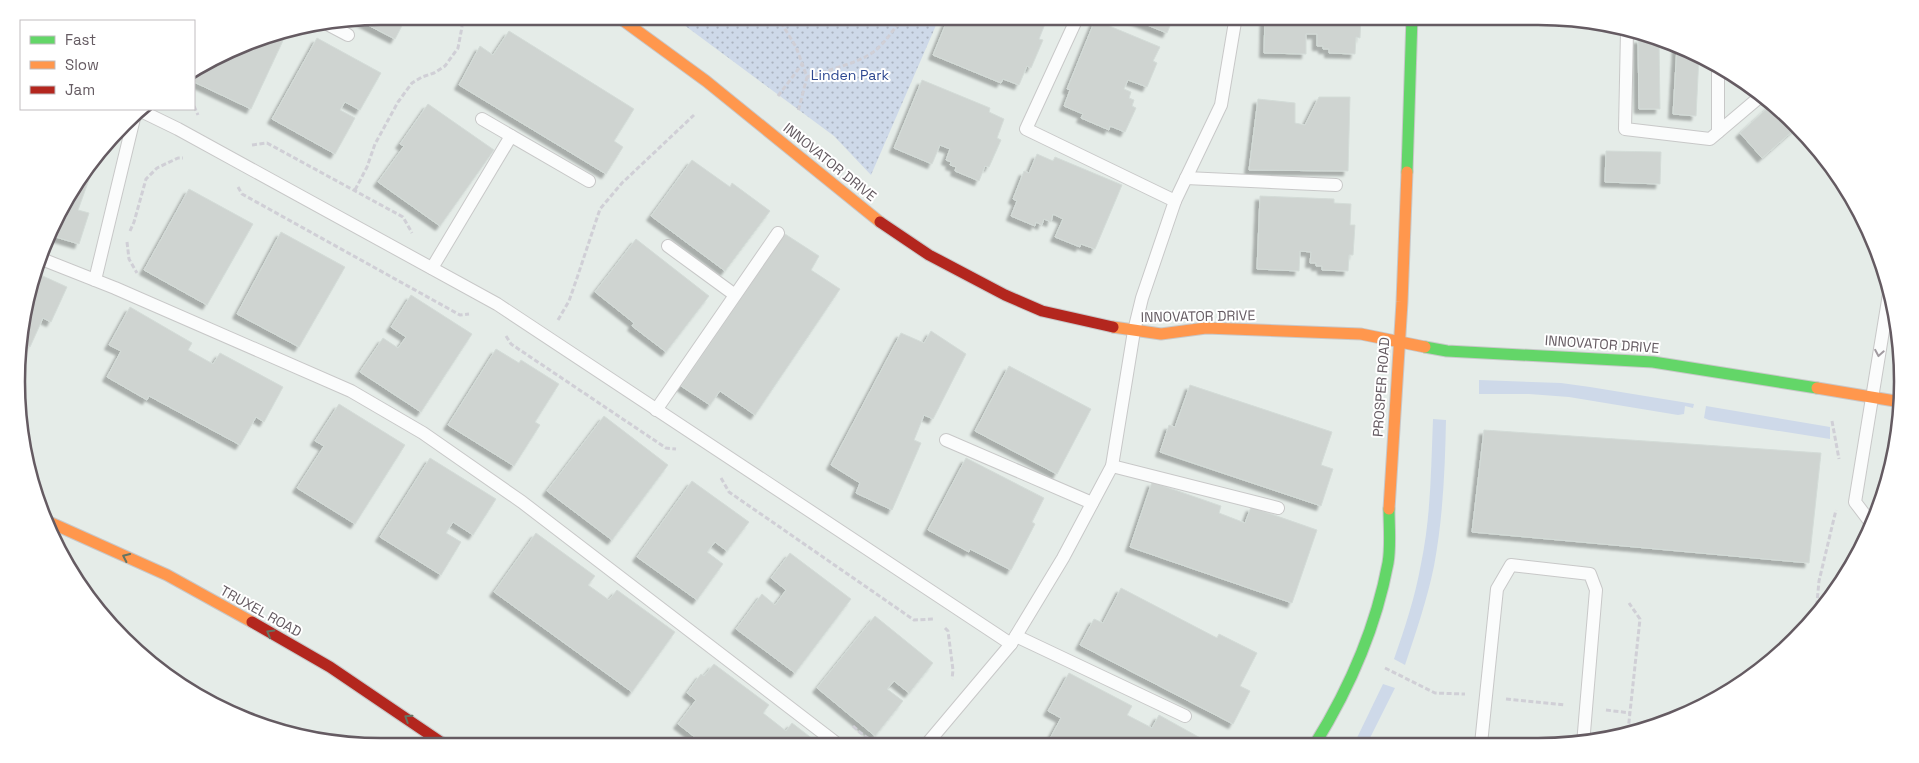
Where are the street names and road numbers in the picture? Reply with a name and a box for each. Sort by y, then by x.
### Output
street label: INNOVATOR DRIVE [780,119,880,205]
street label: INNOVATOR DRIVE [1141,306,1256,326]
street label: INNOVATOR DRIVE [1544,331,1660,357]
street label: PROSPER ROAD [1369,336,1393,438]
street label: TRUXEL ROAD [217,581,305,641]

